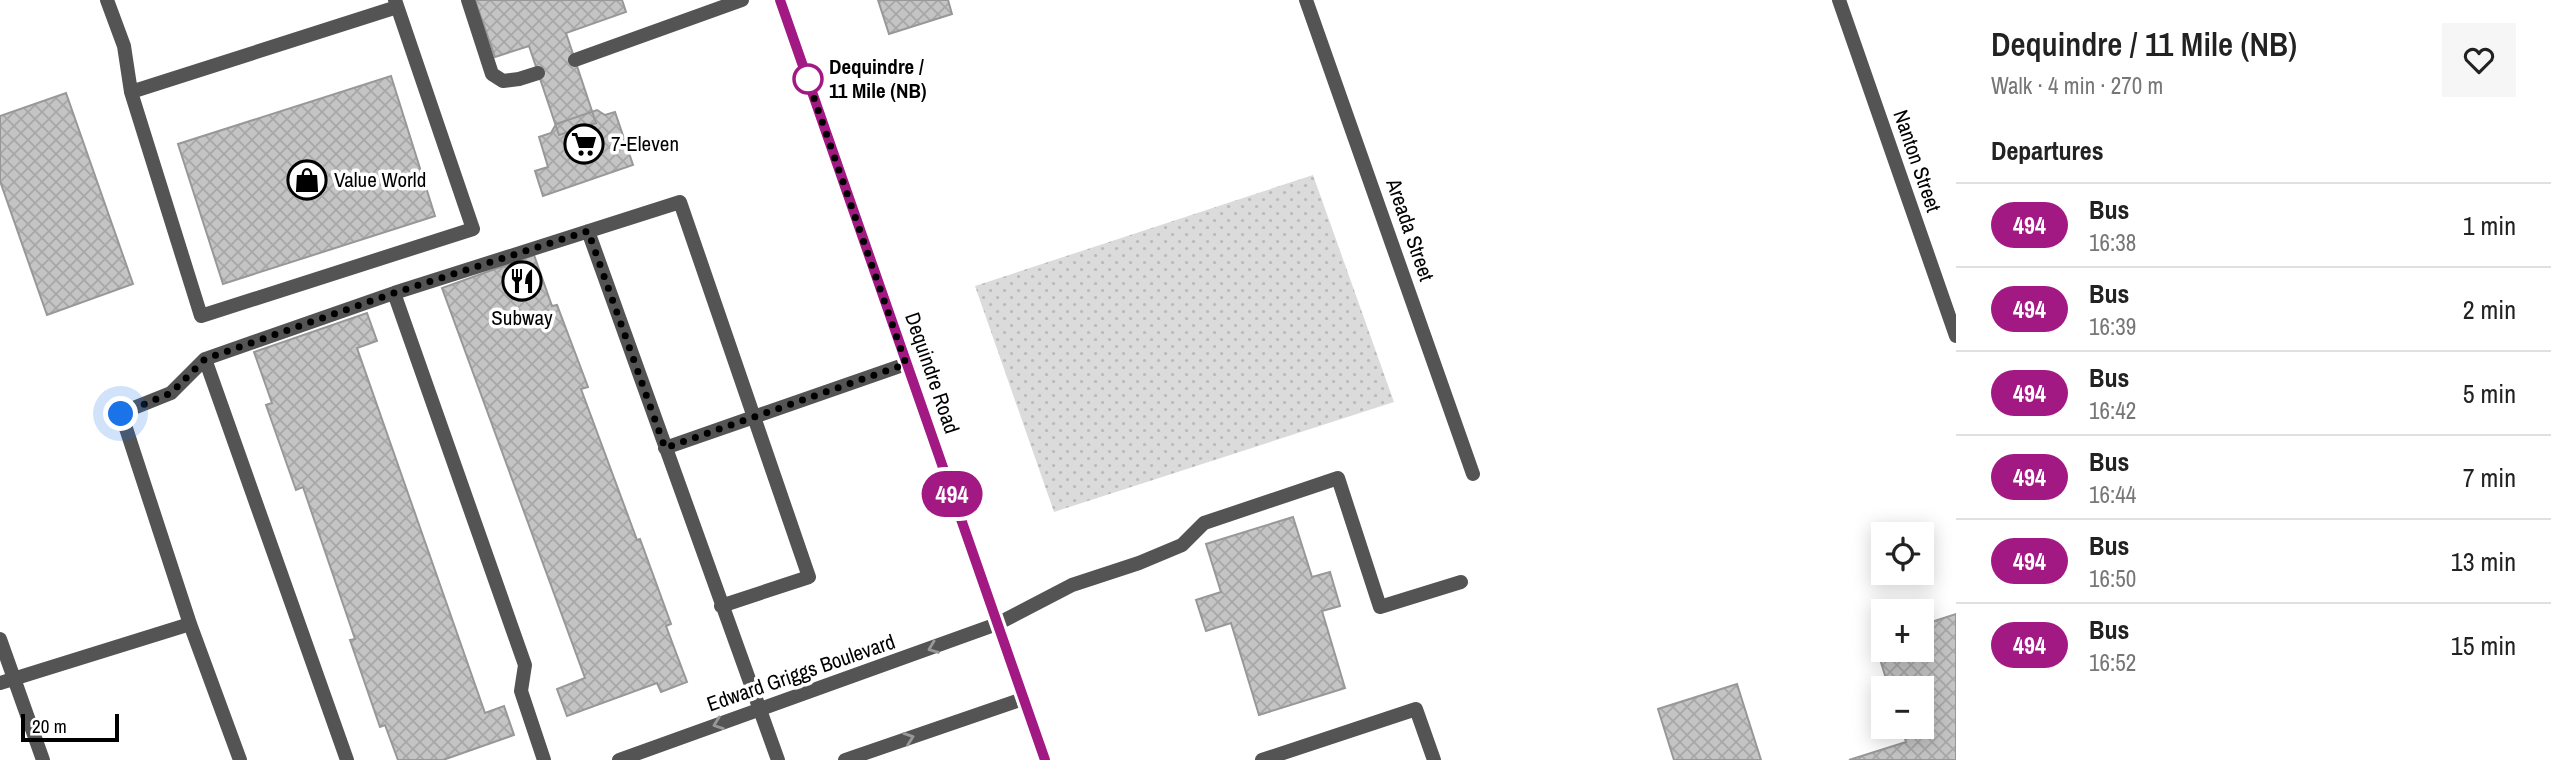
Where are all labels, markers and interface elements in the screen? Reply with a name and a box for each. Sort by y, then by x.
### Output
text: Dequindre / 11 Mile (NB) [1991,22,2297,66]
button: heart [2442,23,2516,97]
place label: Dequindre / 11 Mile (NB) [829,52,927,105]
marker: Dequindre / 11 Mile (NB) [793,64,823,94]
text: Walk · 4 min · 270 m [1991,70,2163,101]
street label: Nanton Street [1886,106,1949,216]
supermarket icon: 7-Eleven [563,123,605,165]
place label: 7-Eleven [611,129,679,158]
text: Departures [1991,133,2104,168]
shop icon: Value World [286,159,328,201]
place label: Value World [334,165,426,194]
street label: Areada Street [1379,174,1442,285]
text: Bus [2089,192,2129,227]
text: 1 min [2463,208,2516,243]
text: 494 [2013,209,2046,241]
text: 16:38 [2089,227,2136,258]
restaurant icon: Subway [501,260,543,302]
text: Bus [2089,276,2129,311]
text: 2 min [2463,292,2516,327]
text: 494 [2013,293,2046,325]
place label: Subway [491,303,553,332]
street label: Dequindre Road [898,308,967,437]
text: 16:39 [2089,311,2136,342]
text: Bus [2089,360,2129,395]
text: 5 min [2463,376,2516,411]
text: 494 [2013,377,2046,409]
text: 16:42 [2089,395,2136,426]
your location [103,396,138,431]
text: Bus [2089,444,2129,479]
text: 7 min [2463,460,2516,495]
text: 494 [2013,461,2046,493]
line badge: 494 [912,471,992,517]
text: 494 [936,478,968,510]
text: 16:44 [2089,479,2136,510]
map controls [1871,522,1934,739]
button: locate [1871,522,1934,585]
text: Bus [2089,528,2129,563]
text: 13 min [2451,544,2516,579]
text: 494 [2013,545,2046,577]
text: 16:50 [2089,563,2136,594]
button: + [1871,599,1934,662]
text: Bus [2089,612,2129,647]
street label: Edward Griggs Boulevard [703,627,899,718]
text: 15 min [2451,628,2516,663]
text: 494 [2013,629,2046,661]
one-way arrow [927,640,939,654]
text: 16:52 [2089,647,2136,678]
button: − [1871,676,1934,739]
scale bar [21,711,119,743]
text: 20 m [32,713,67,739]
one-way arrow [713,716,725,730]
one-way arrow [903,732,915,746]

